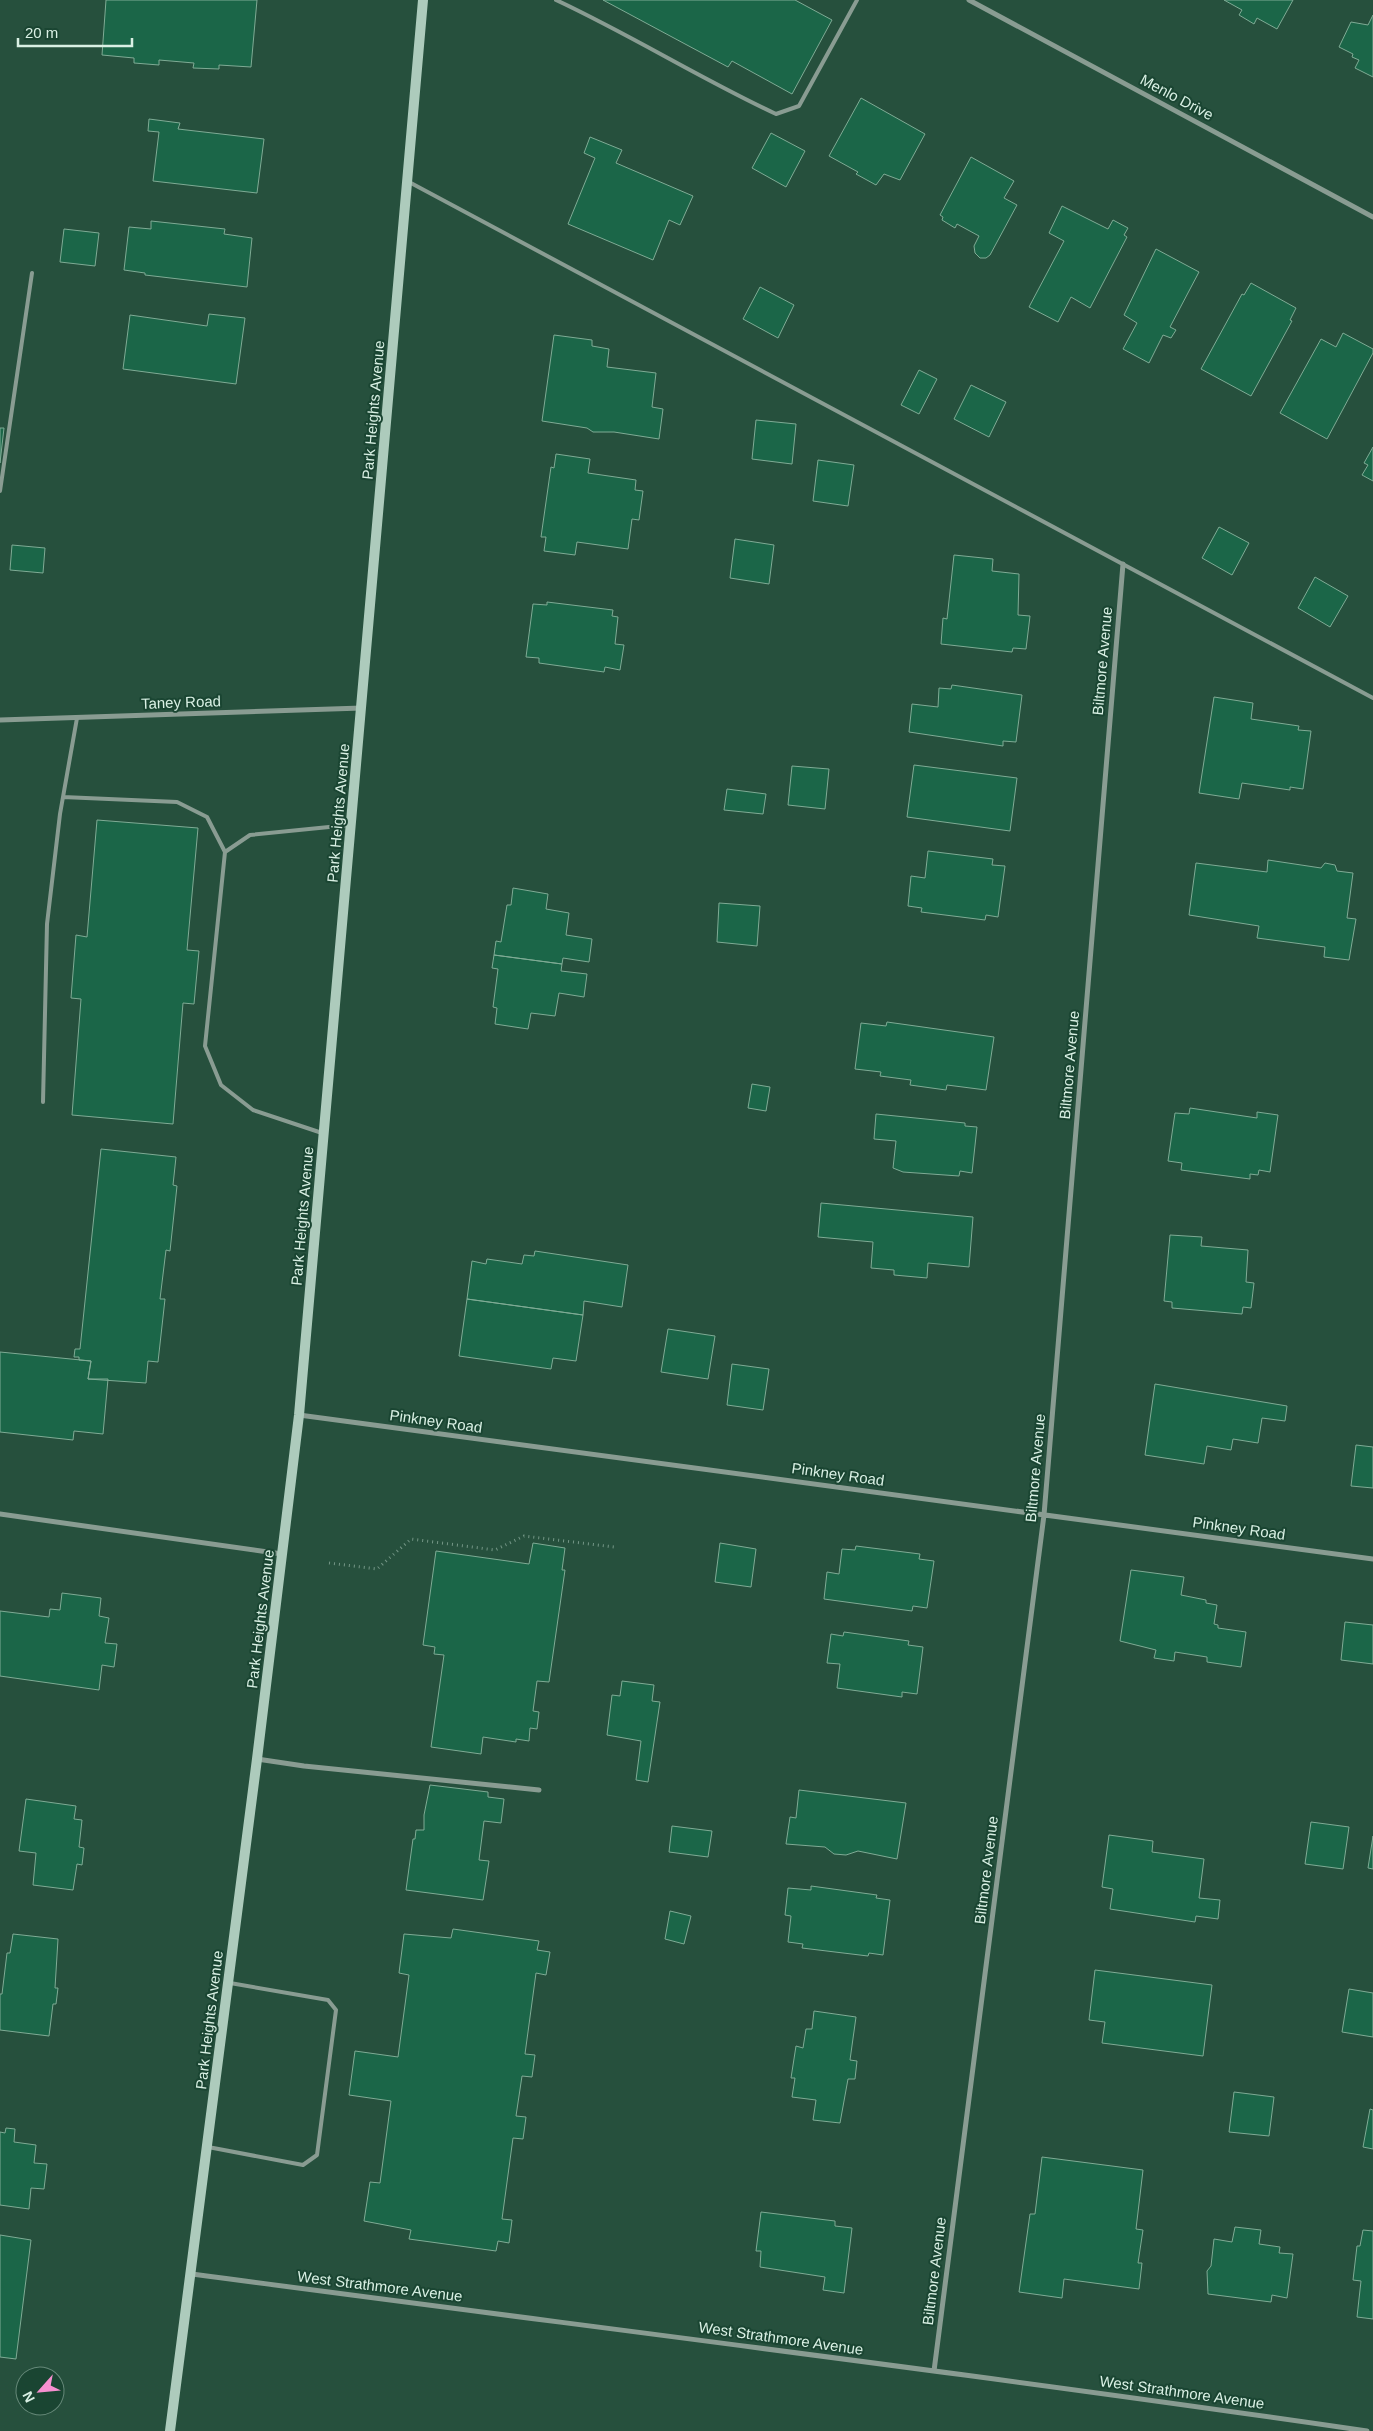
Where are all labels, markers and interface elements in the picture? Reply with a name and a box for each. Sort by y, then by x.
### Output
scale bar [18,15,131,47]
text: 20 m [25,24,58,41]
street label: Menlo Drive [1138,71,1216,123]
street label: Park Heights Avenue [358,340,388,480]
street label: Biltmore Avenue [1089,606,1115,716]
street label: Taney Road [141,692,221,712]
street label: Park Heights Avenue [323,743,353,883]
street label: Biltmore Avenue [1056,1010,1082,1120]
street label: Park Heights Avenue [287,1146,317,1286]
street label: Pinkney Road [389,1406,483,1436]
street label: Biltmore Avenue [1022,1413,1048,1523]
street label: Pinkney Road [791,1459,885,1489]
street label: Pinkney Road [1192,1513,1286,1543]
street label: Park Heights Avenue [243,1549,277,1689]
street label: Biltmore Avenue [971,1815,1001,1925]
street label: Park Heights Avenue [192,1950,226,2090]
street label: Biltmore Avenue [919,2216,949,2326]
street label: West Strathmore Avenue [296,2267,464,2305]
street label: West Strathmore Avenue [698,2318,864,2358]
north arrow [15,2366,65,2416]
street label: West Strathmore Avenue [1099,2372,1265,2412]
text: N [19,2389,38,2405]

